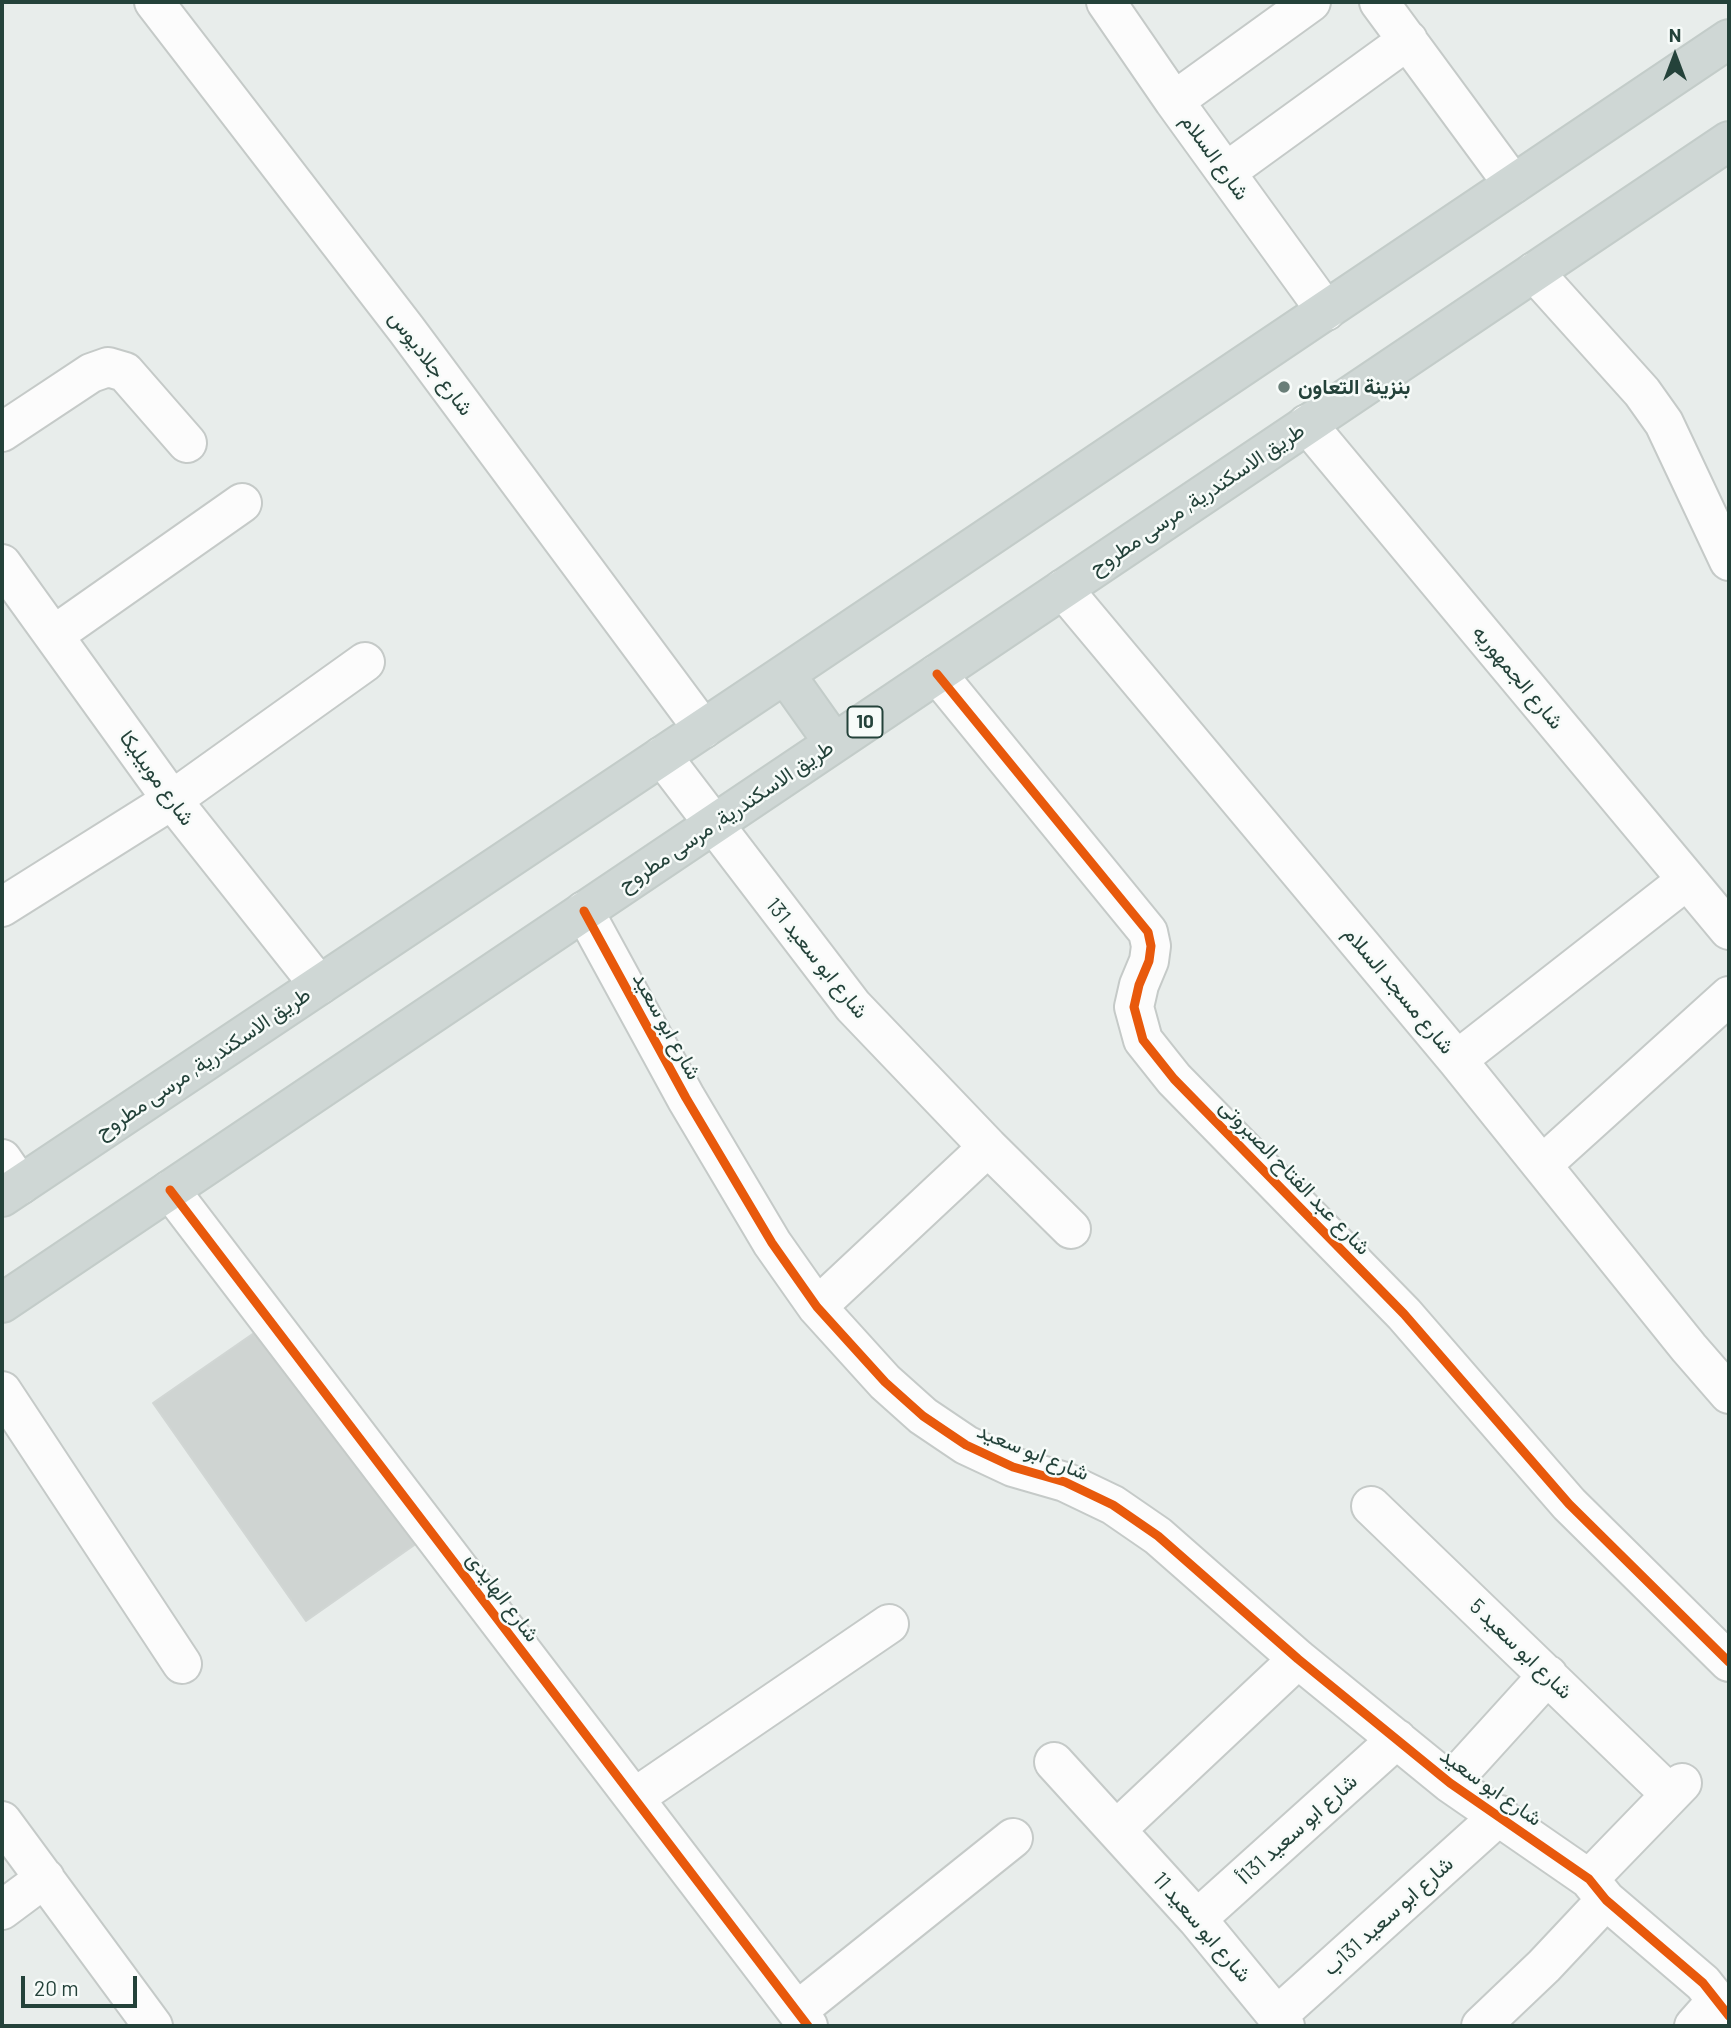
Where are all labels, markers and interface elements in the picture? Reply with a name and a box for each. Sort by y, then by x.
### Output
north arrow [1640,21,1710,91]
text: N [1669,23,1681,46]
street label: شارع السلام [1175,109,1255,205]
street label: شارع جلاديوس [383,305,479,421]
place label: بنزينة التعاون [1298,374,1410,400]
marker: بنزينة التعاون [1276,379,1292,395]
street label: طريق الاسكندرية, مرسى مطروح [1085,418,1309,580]
street label: شارع الجمهوريه [1467,620,1569,734]
road number: 10 [848,706,882,737]
street label: شارع موبيليكا [114,726,200,830]
street label: طريق الاسكندرية, مرسى مطروح [614,735,838,897]
street label: شارع ابو سعيد 131 [761,893,873,1023]
street label: شارع مسجد السلام [1338,921,1460,1059]
street label: شارع ابو سعيد [627,968,707,1084]
street label: طريق الاسكندرية, مرسى مطروح [91,982,315,1144]
street label: شارع عبد الفتاح الصبروتى [1214,1094,1376,1260]
street label: شارع ابو سعيد [973,1418,1093,1486]
street label: شارع الهايدى [461,1547,545,1647]
street label: شارع ابو سعيد 5 [1464,1594,1578,1704]
street label: شارع ابو سعيد [1435,1743,1547,1831]
street label: شارع ابو سعيد 131أ [1232,1769,1362,1889]
street label: شارع ابو سعيد 131ب [1318,1851,1458,1981]
street label: شارع ابو سعيد 11 [1147,1867,1257,1987]
scale bar [24,1962,140,2006]
text: 20 m [34,1975,79,2000]

